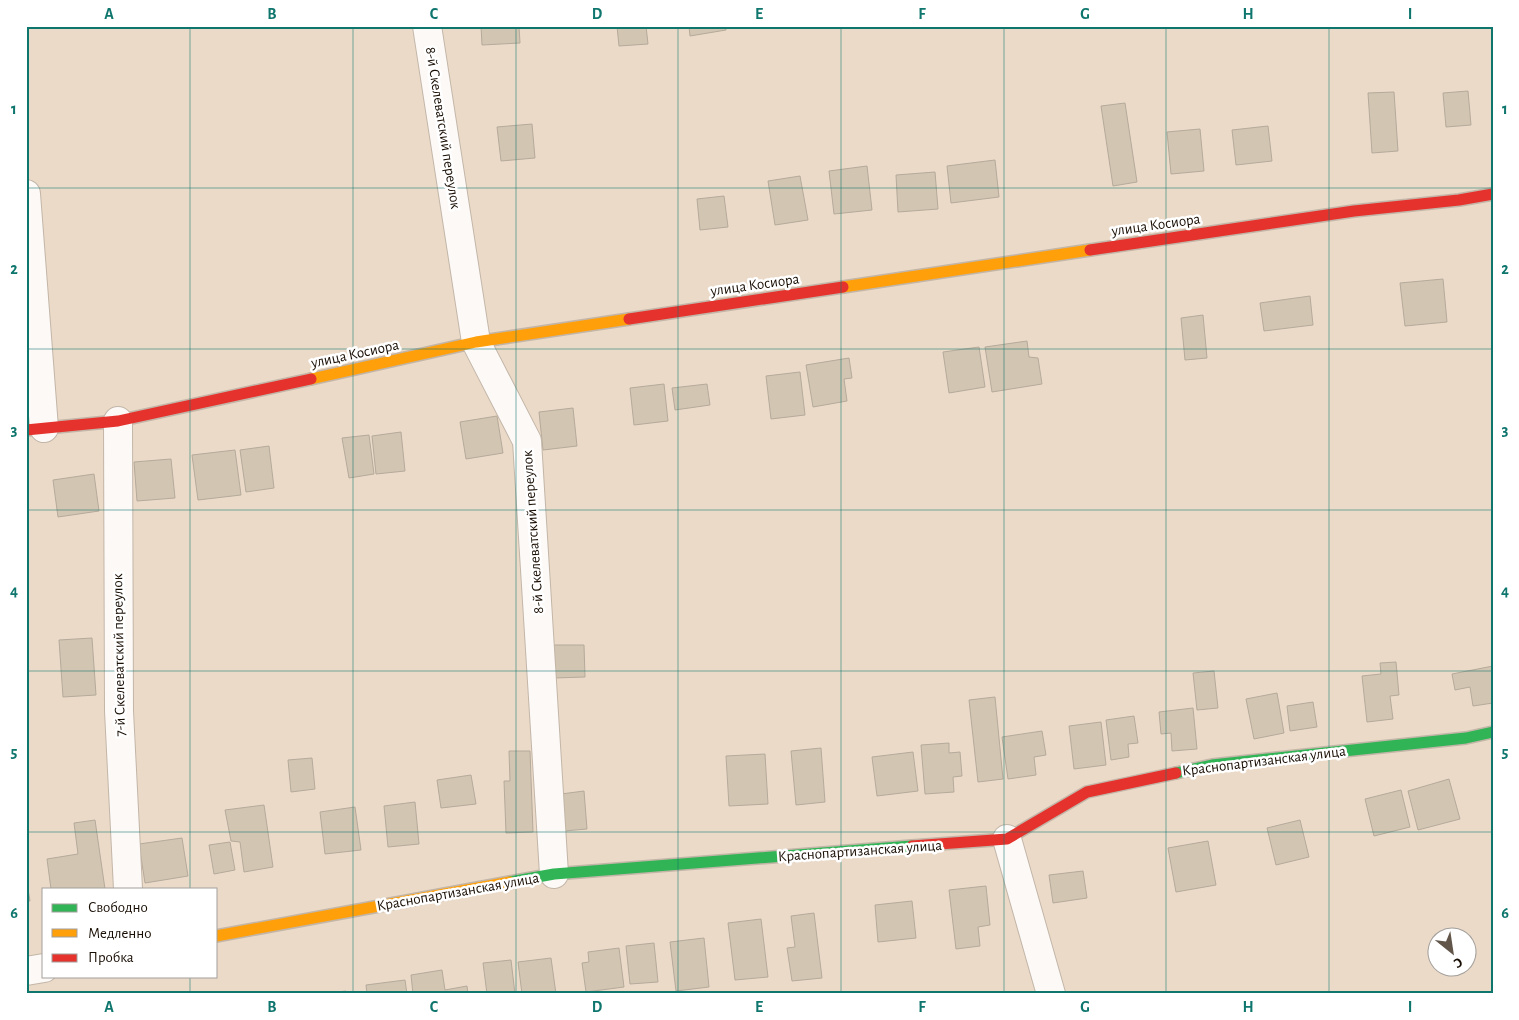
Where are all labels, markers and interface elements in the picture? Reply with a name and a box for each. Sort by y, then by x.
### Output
text: A [104,6,114,22]
text: B [267,6,277,22]
text: C [430,6,439,22]
text: D [592,6,603,22]
text: E [755,6,763,22]
text: F [918,6,926,22]
text: G [1080,6,1090,22]
text: H [1242,6,1254,22]
text: I [1408,6,1412,22]
street label: 8-й Скелеватский переулок [423,46,463,210]
text: 1 [11,101,17,117]
text: 1 [1502,101,1508,117]
street label: улица Косиора [1110,211,1201,239]
text: 2 [10,261,18,277]
text: 2 [1501,261,1509,277]
street label: улица Косиора [709,271,800,299]
street label: улица Косиора [309,337,400,371]
text: 3 [11,422,18,438]
text: 3 [1502,422,1509,438]
street label: 8-й Скелеватский переулок [520,450,546,614]
street label: 7-й Скелеватский переулок [110,573,128,737]
text: 4 [10,583,18,599]
text: 4 [1501,583,1509,599]
text: 5 [11,744,18,760]
street label: Краснопартизанская улица [1181,744,1347,778]
text: 5 [1502,744,1509,760]
street label: Краснопартизанская улица [777,838,943,864]
street label: Краснопартизанская улица [376,870,541,914]
legend [42,888,218,978]
text: Свободно [88,900,148,915]
text: 6 [10,905,18,921]
text: 6 [1501,905,1509,921]
text: Медленно [88,926,152,941]
north arrow [1426,928,1476,978]
text: Пробка [88,950,134,965]
text: С [1451,954,1465,971]
text: A [104,999,114,1015]
text: B [267,999,277,1015]
text: C [430,999,439,1015]
text: D [592,999,603,1015]
text: E [755,999,763,1015]
text: F [918,999,926,1015]
text: G [1080,999,1090,1015]
text: H [1242,999,1254,1015]
text: I [1408,999,1412,1015]

